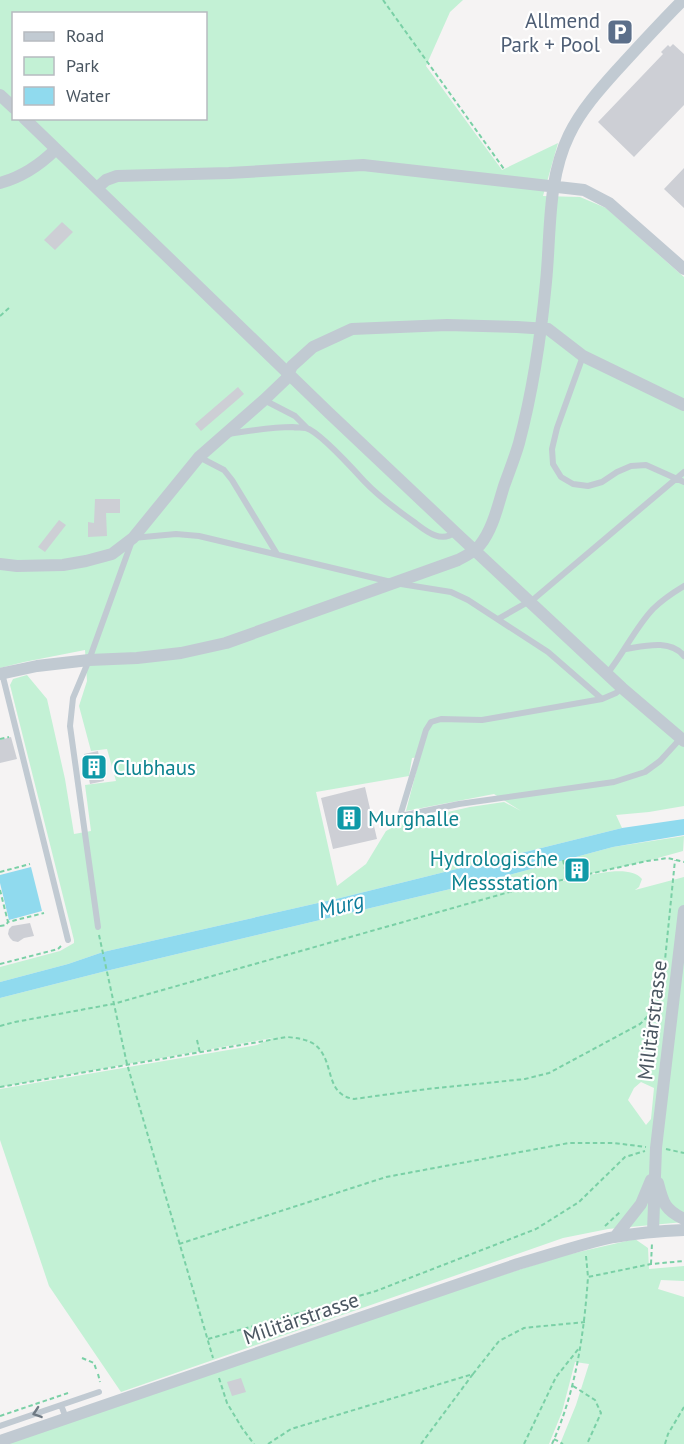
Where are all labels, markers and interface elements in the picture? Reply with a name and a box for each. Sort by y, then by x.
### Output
place label: Allmend Park + Pool [501,7,600,58]
legend [12,12,207,120]
parking icon: Allmend Park + Pool [605,17,635,47]
text: Road [66,24,104,47]
text: Park [66,54,99,77]
text: Water [66,84,110,107]
building icon: Clubhaus [79,752,109,782]
place label: Clubhaus [113,754,196,781]
building icon: Murghalle [334,803,364,833]
place label: Murghalle [368,805,459,832]
place label: Hydrologische Messstation [430,845,558,896]
building icon: Hydrologische Messstation [562,855,592,885]
water label: Murg [315,886,367,924]
street label: Militärstrasse [631,959,673,1081]
street label: Militärstrasse [240,1286,362,1350]
one-way arrow [32,1406,43,1419]

